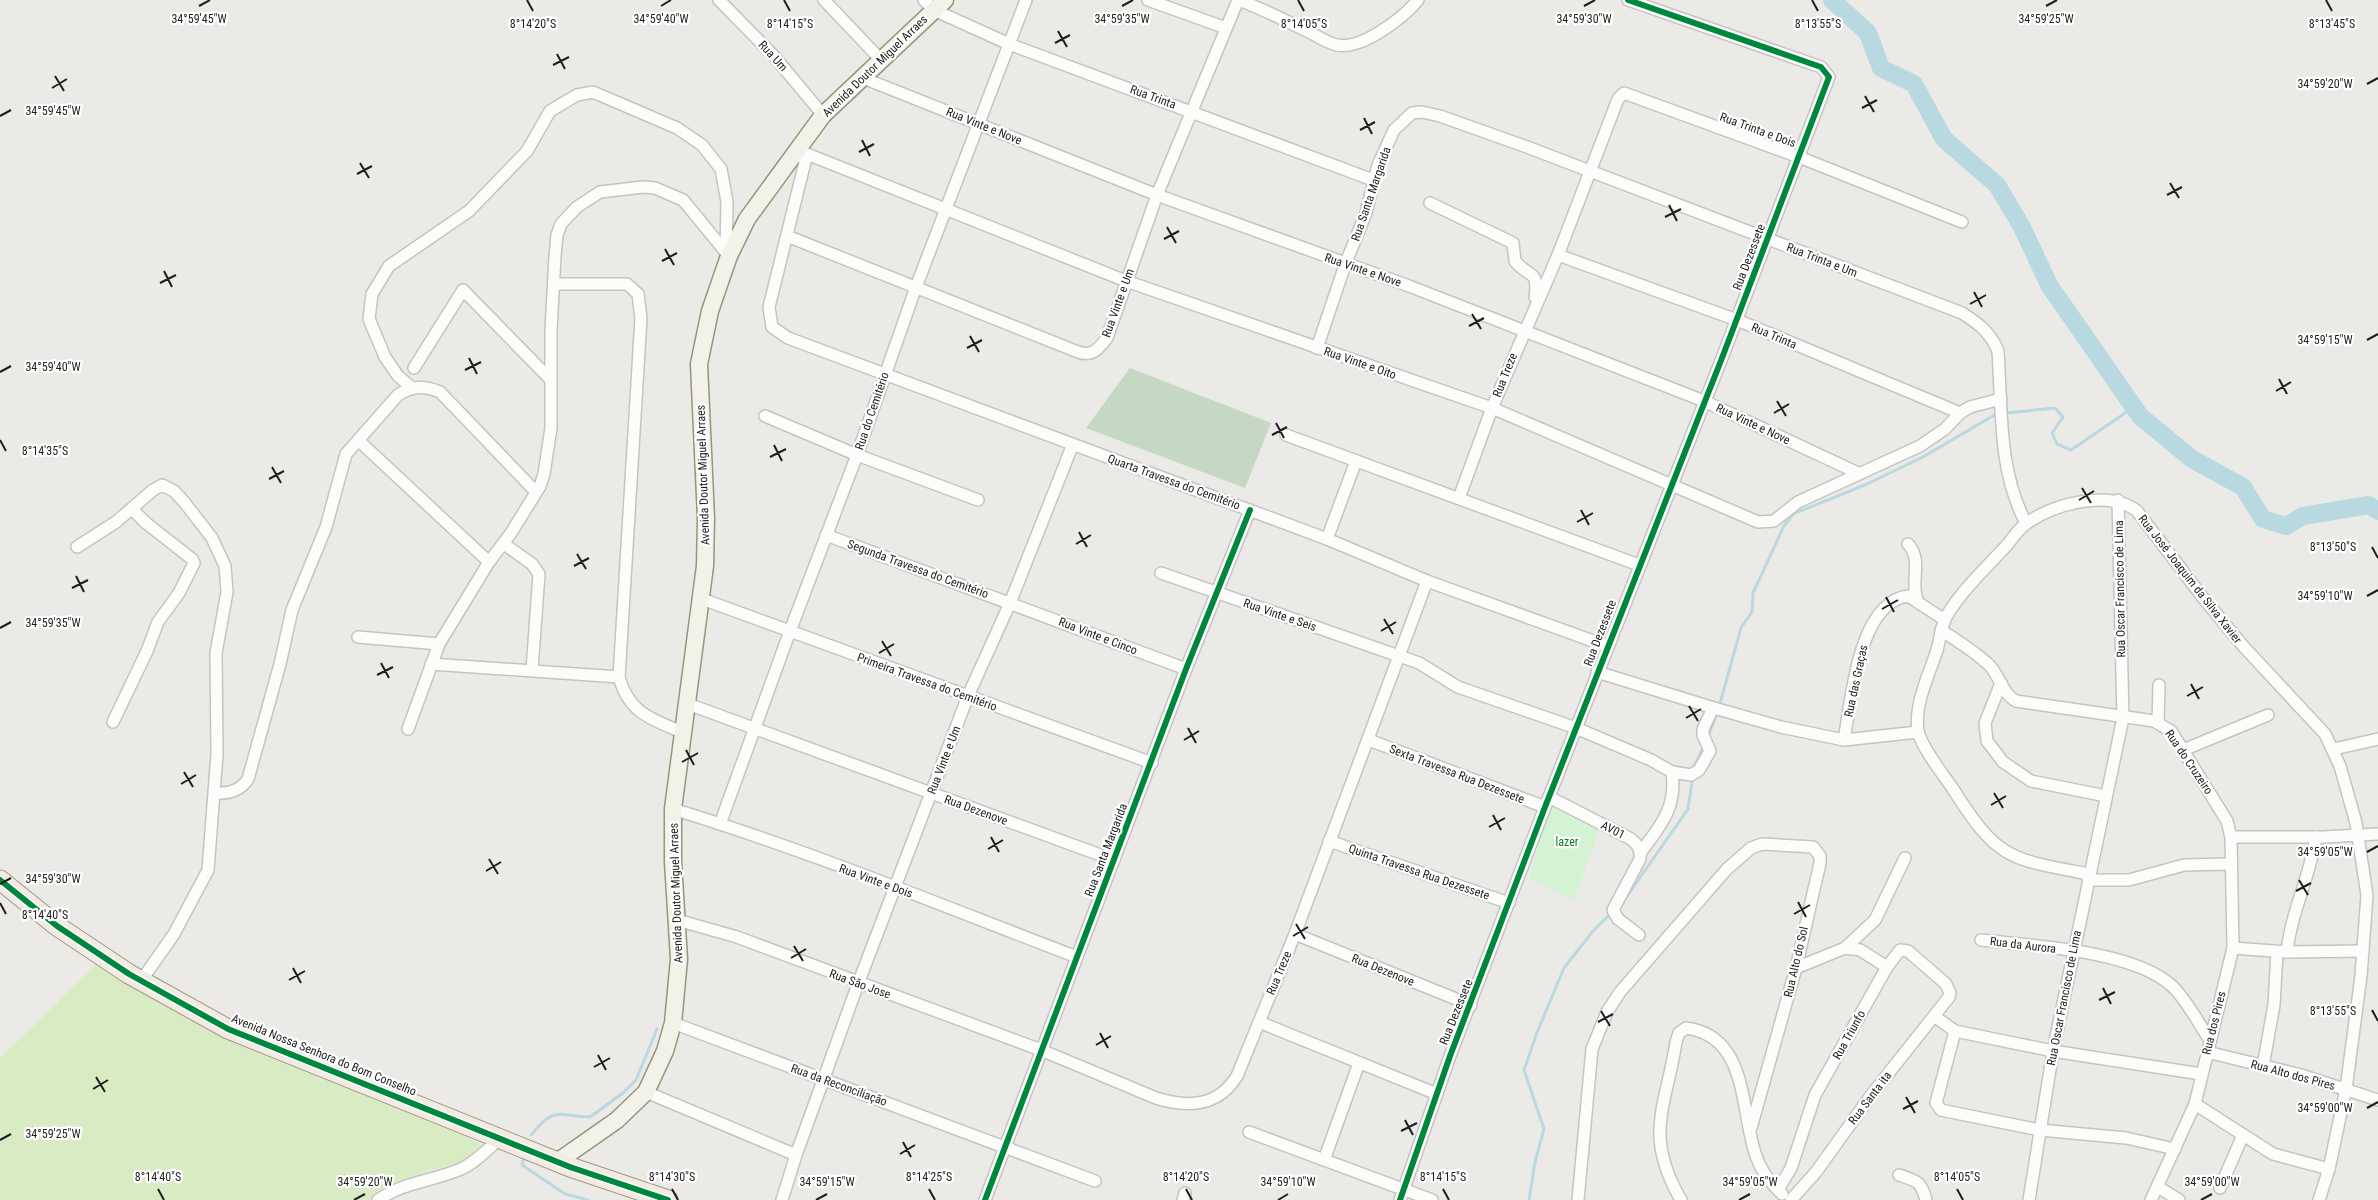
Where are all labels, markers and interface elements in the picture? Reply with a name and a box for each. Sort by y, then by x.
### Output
text: 34°59'45"W [171,12,227,26]
text: 34°59'40"W [633,12,689,26]
street label: Avenida Doutor Miguel Arraes [820,12,930,120]
text: 34°59'35"W [1094,12,1150,26]
text: 34°59'30"W [1556,12,1612,26]
text: 34°59'25"W [2018,12,2074,26]
text: 8°14'20"S [510,17,556,31]
text: 8°14'15"S [767,17,813,31]
text: 8°14'05"S [1281,17,1327,31]
text: 8°13'55"S [1795,17,1841,31]
text: 8°13'45"S [2309,17,2355,31]
street label: Rua Um [756,38,790,74]
text: 34°59'20"W [2297,77,2353,91]
street label: Rua Trinta [1128,82,1178,112]
text: 34°59'45"W [25,104,81,118]
street label: Rua Vinte e Nove [944,104,1024,148]
street label: Rua Trinta e Dois [1718,110,1798,150]
street label: Rua Santa Margarida [1348,145,1394,243]
street label: Rua Dezessete [1730,222,1768,292]
street label: Rua Trinta e Um [1785,240,1859,280]
street label: Rua Vinte e Nove [1323,250,1404,290]
street label: Rua Vinte e Um [1099,267,1137,339]
street label: Rua Trinta [1749,320,1799,352]
text: 34°59'15"W [2297,333,2353,347]
street label: Rua Vinte e Oito [1322,344,1398,382]
street label: Rua Treze [1490,351,1520,399]
text: 34°59'40"W [25,360,81,374]
street label: Rua do Cemitério [852,370,892,452]
street label: Rua Vinte e Nove [1714,401,1793,447]
street label: Avenida Doutor Miguel Arraes [694,405,712,545]
text: 8°14'35"S [22,444,68,458]
street label: Quarta Travessa do Cemitério [1106,451,1242,513]
street label: Rua José Joaquim da Silva Xavier [2135,512,2245,646]
street label: Rua Oscar Francisco de Lima [2112,520,2128,658]
street label: Segunda Travessa do Cemitério [846,537,990,601]
text: 8°13'50"S [2310,540,2356,554]
text: 34°59'10"W [2297,589,2353,603]
street label: Rua Vinte e Seis [1242,596,1318,634]
street label: Rua Dezessete [1581,598,1619,668]
street label: Rua Vinte e Cinco [1057,615,1139,657]
text: 34°59'35"W [25,616,81,630]
street label: Rua das Graças [1841,644,1871,718]
street label: Primeira Travessa do Cemitério [855,650,999,714]
street label: Rua Vinte e Um [925,724,963,796]
street label: Rua do Cruzeiro [2162,727,2216,797]
street label: Sexta Travessa Rua Dezessete [1387,742,1527,806]
street label: Rua Dezenove [942,792,1010,828]
street label: Rua Santa Margarida [1082,801,1130,899]
street label: AV01 [1599,818,1627,842]
street label: Avenida Doutor Miguel Arraes [667,823,685,963]
park label: lazer [1556,835,1579,849]
street label: Quinta Travessa Rua Dezessete [1347,841,1492,903]
text: 34°59'05"W [2297,845,2353,859]
street label: Rua Vinte e Dois [837,861,915,901]
text: 34°59'30"W [25,872,81,886]
text: 8°14'40"S [22,908,68,922]
street label: Rua Alto do Sol [1781,925,1811,999]
street label: Rua Oscar Francisco de Lima [2044,929,2084,1067]
street label: Rua da Aurora [1989,934,2057,956]
street label: Rua Treze [1264,949,1295,997]
street label: Rua Dezenove [1350,951,1417,989]
street label: Rua São Jose [827,966,893,1002]
street label: Rua Dezessete [1436,977,1476,1047]
street label: Rua dos Pires [2199,990,2229,1056]
text: 8°13'55"S [2310,1004,2356,1018]
street label: Rua Triunfo [1830,1008,1868,1062]
street label: Avenida Nossa Senhora do Bom Conselho [230,1011,418,1099]
street label: Rua Alto dos Pires [2249,1057,2337,1093]
street label: Rua da Reconciliação [789,1061,889,1109]
street label: Rua Santa ita [1846,1069,1895,1127]
text: 34°59'00"W [2297,1101,2353,1115]
text: 34°59'25"W [25,1127,81,1141]
text: 8°14'40"S [135,1170,181,1184]
text: 8°14'30"S [649,1170,695,1184]
text: 8°14'25"S [906,1170,952,1184]
text: 8°14'20"S [1163,1170,1209,1184]
text: 8°14'15"S [1420,1170,1466,1184]
text: 8°14'05"S [1934,1170,1980,1184]
text: 34°59'20"W [337,1175,393,1189]
text: 34°59'15"W [799,1175,855,1189]
text: 34°59'10"W [1260,1175,1316,1189]
text: 34°59'05"W [1722,1175,1778,1189]
text: 34°59'00"W [2184,1175,2240,1189]

